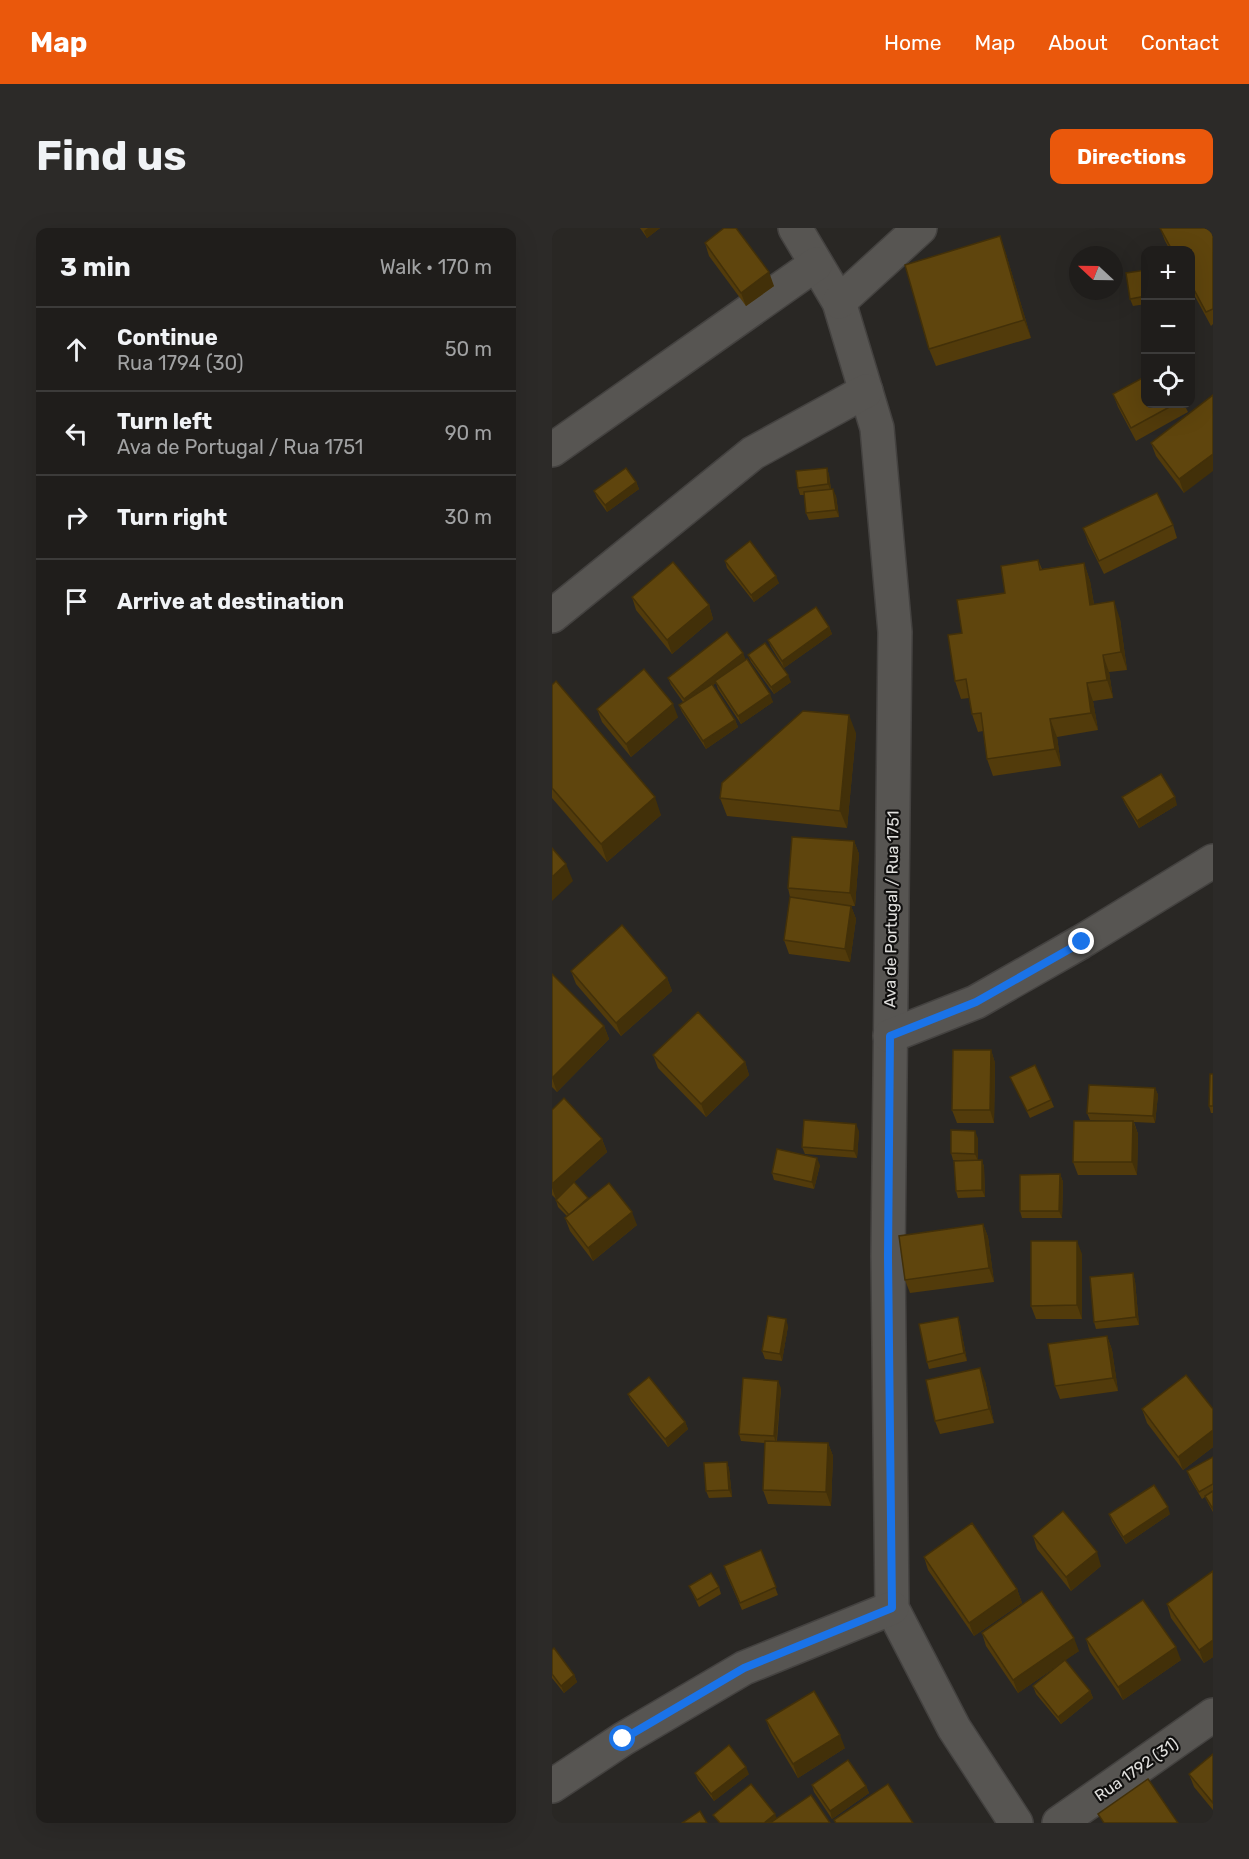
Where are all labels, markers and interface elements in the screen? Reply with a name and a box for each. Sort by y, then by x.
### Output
text: Map [30,26,87,59]
text: Home [884,30,941,55]
text: Map [974,30,1015,55]
text: About [1048,30,1108,55]
text: Contact [1141,30,1219,55]
button: Directions [1050,129,1213,184]
text: Find us [36,131,187,181]
north arrow [1069,246,1123,300]
map controls [1141,246,1195,408]
button: + [1141,246,1195,300]
text: 3 min [60,252,131,283]
text: Walk · 170 m [380,255,492,279]
button: − [1141,300,1195,354]
text: Continue [117,324,218,351]
icon: ahead [60,333,93,366]
text: 50 m [445,337,492,361]
text: Rua 1794 (30) [117,351,244,375]
button: locate [1141,354,1195,408]
text: Turn left [117,408,212,435]
icon: left [60,417,93,450]
text: 90 m [445,421,492,445]
text: Ava de Portugal / Rua 1751 [117,435,363,459]
icon: right [60,501,93,534]
text: Turn right [117,504,227,531]
text: 30 m [445,505,492,529]
icon: arrive [60,585,93,618]
text: Arrive at destination [117,588,344,615]
street label: Ava de Portugal / Rua 1751 [880,810,903,1008]
route end [1068,928,1094,954]
route start [609,1725,635,1751]
street label: Rua 1792 (31) [1091,1734,1182,1805]

